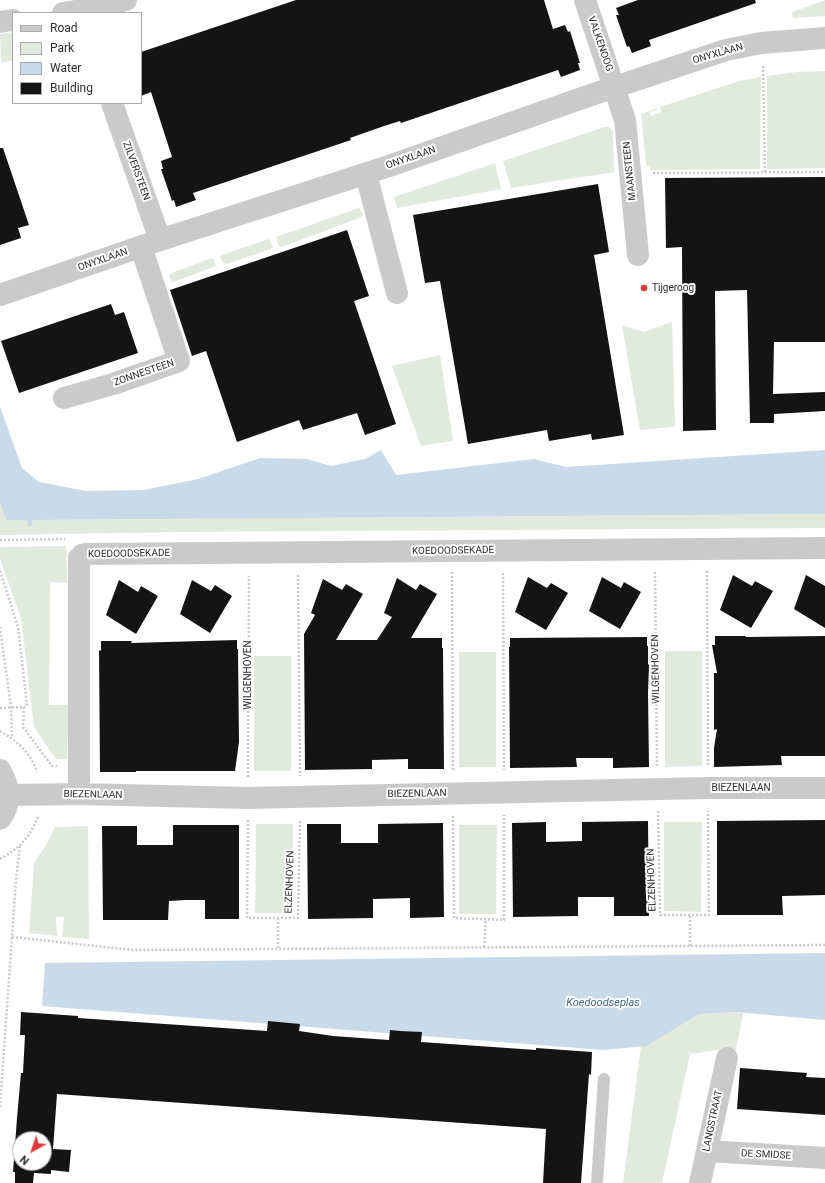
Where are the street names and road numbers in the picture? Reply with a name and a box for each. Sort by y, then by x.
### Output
street label: VALKENOOG [585,15,615,73]
street label: ONYXLAAN [691,41,745,67]
street label: ZILVERSTEEN [120,140,152,202]
street label: MAANSTEEN [621,141,639,201]
street label: ONYXLAAN [385,144,437,172]
street label: ONYXLAAN [77,246,129,274]
street label: ZONNESTEEN [112,357,176,389]
street label: KOEDOODSEKADE [412,544,494,558]
street label: KOEDOODSEKADE [88,547,170,561]
street label: WILGENHOVEN [649,634,663,704]
street label: WILGENHOVEN [242,640,254,710]
street label: BIEZENLAAN [711,782,771,794]
street label: BIEZENLAAN [387,787,447,801]
street label: BIEZENLAAN [63,788,123,802]
street label: ELZENHOVEN [645,848,659,912]
street label: ELZENHOVEN [283,850,297,914]
street label: LANGSTRAAT [701,1089,725,1153]
street label: DE SMIDSE [741,1148,791,1162]

